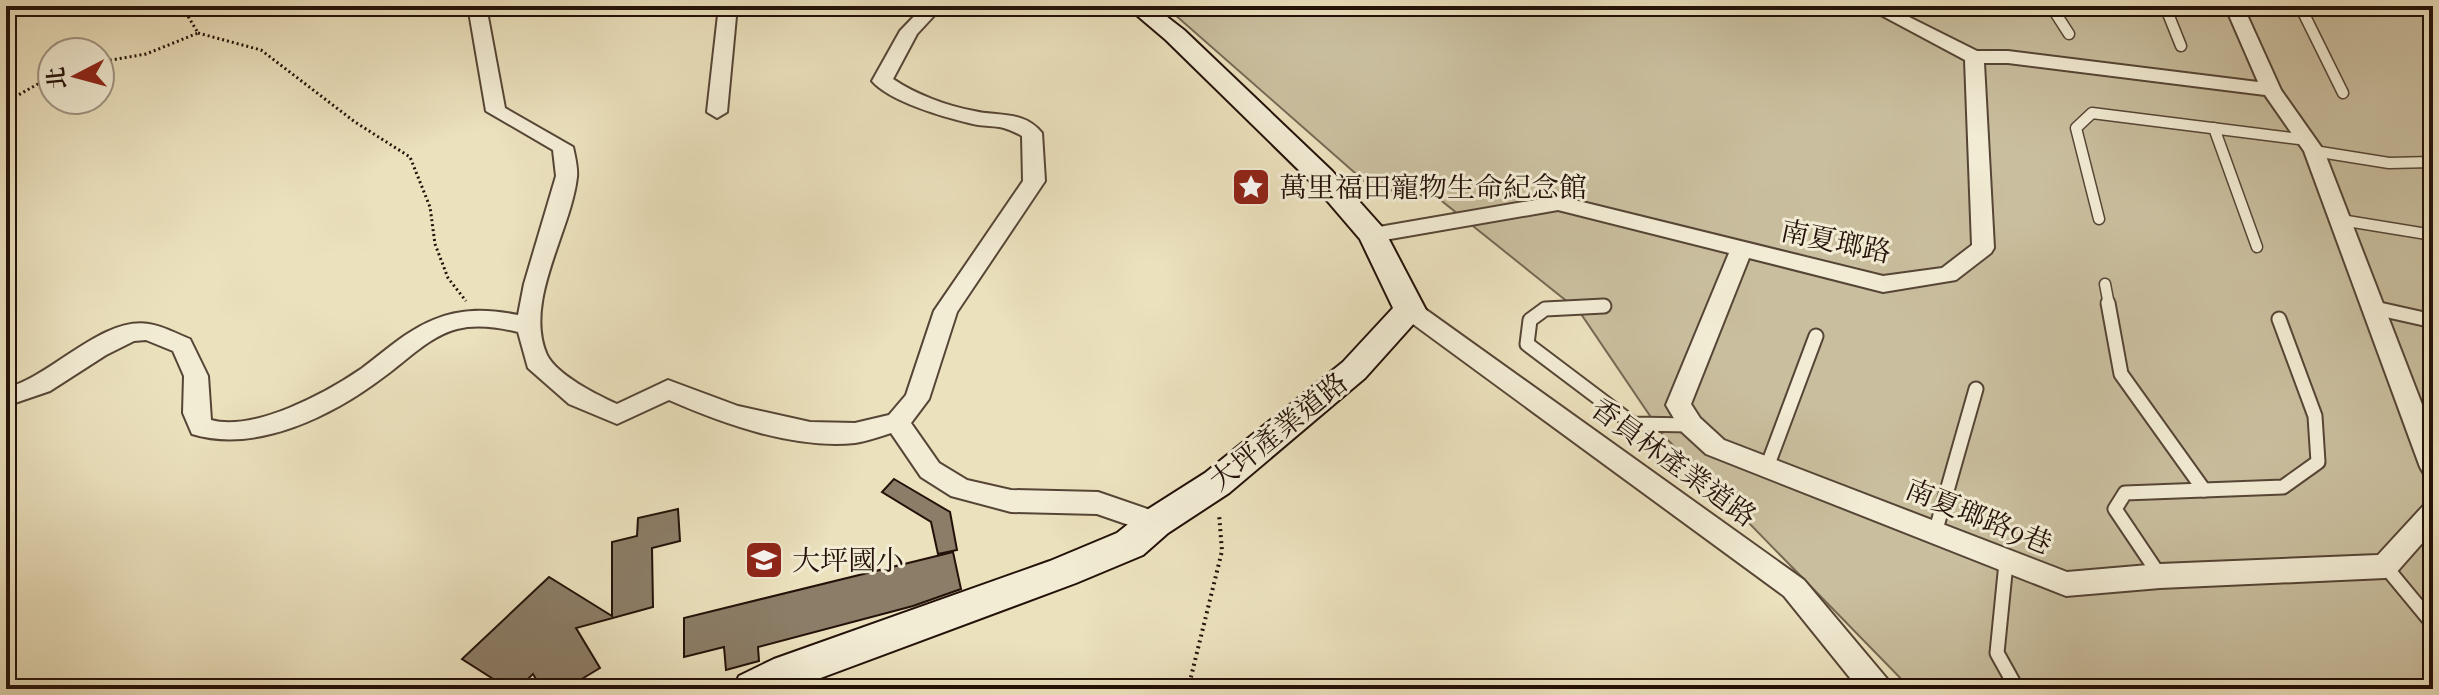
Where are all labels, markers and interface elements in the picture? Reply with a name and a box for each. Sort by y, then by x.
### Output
north arrow [36,36,116,116]
text: 北 [43,66,71,90]
place icon: 萬里福田寵物生命紀念館 [1230,166,1272,208]
place label: 萬里福田寵物生命紀念館 [1279,171,1587,204]
street label: 南夏瑯路 [1778,214,1894,269]
street label: 大坪產業道路 [1203,366,1354,497]
street label: 香員林產業道路 [1585,391,1763,533]
street label: 南夏瑯路9巷 [1901,472,2057,561]
school or university icon: 大坪國小 [743,539,785,581]
place label: 大坪國小 [792,544,904,577]

